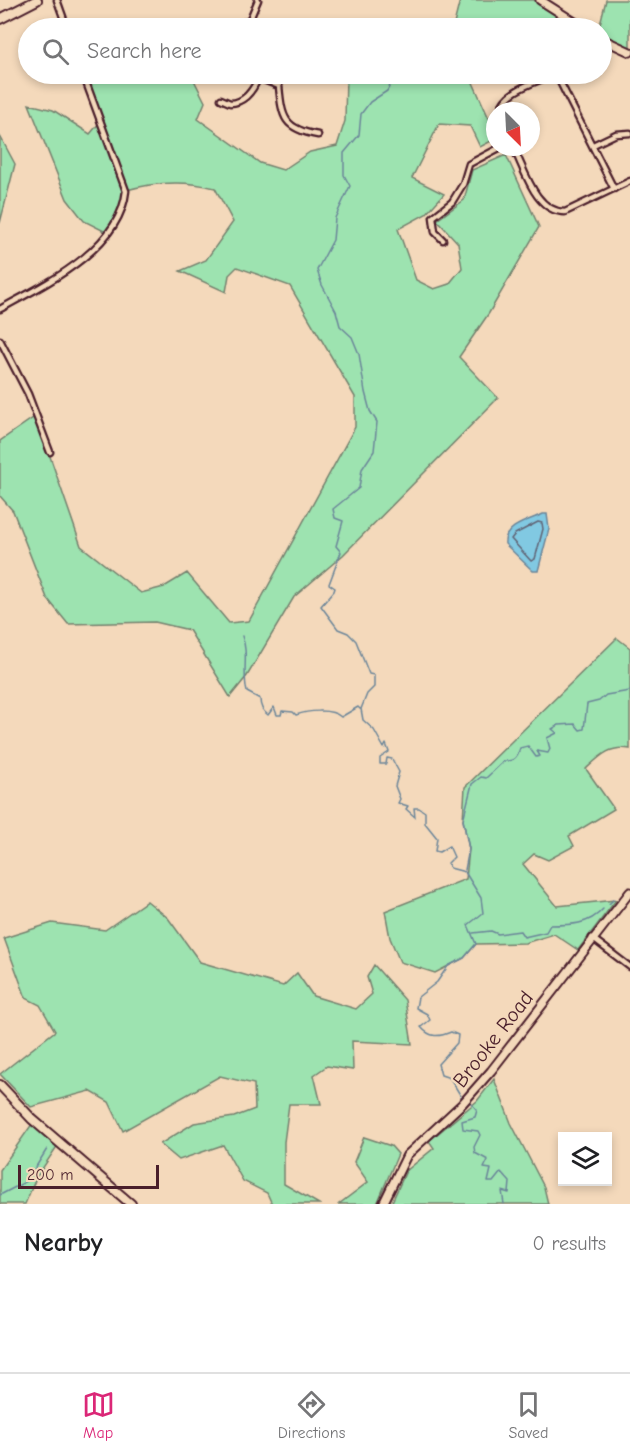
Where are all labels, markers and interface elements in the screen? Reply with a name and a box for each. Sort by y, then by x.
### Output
search box [18,18,612,84]
icon: search [39,35,72,68]
text: Search here [87,38,202,64]
north arrow [486,102,540,156]
street label: Brooke Road [448,986,538,1092]
map controls [558,1132,612,1186]
button: layers [558,1132,612,1186]
scale bar [18,1162,159,1190]
text: 200 m [27,1166,73,1184]
text: Nearby [24,1228,103,1258]
text: 0 results [533,1232,606,1255]
tab: Map [82,1388,115,1442]
tab: Directions [278,1388,345,1442]
tab: Saved [508,1388,548,1442]

